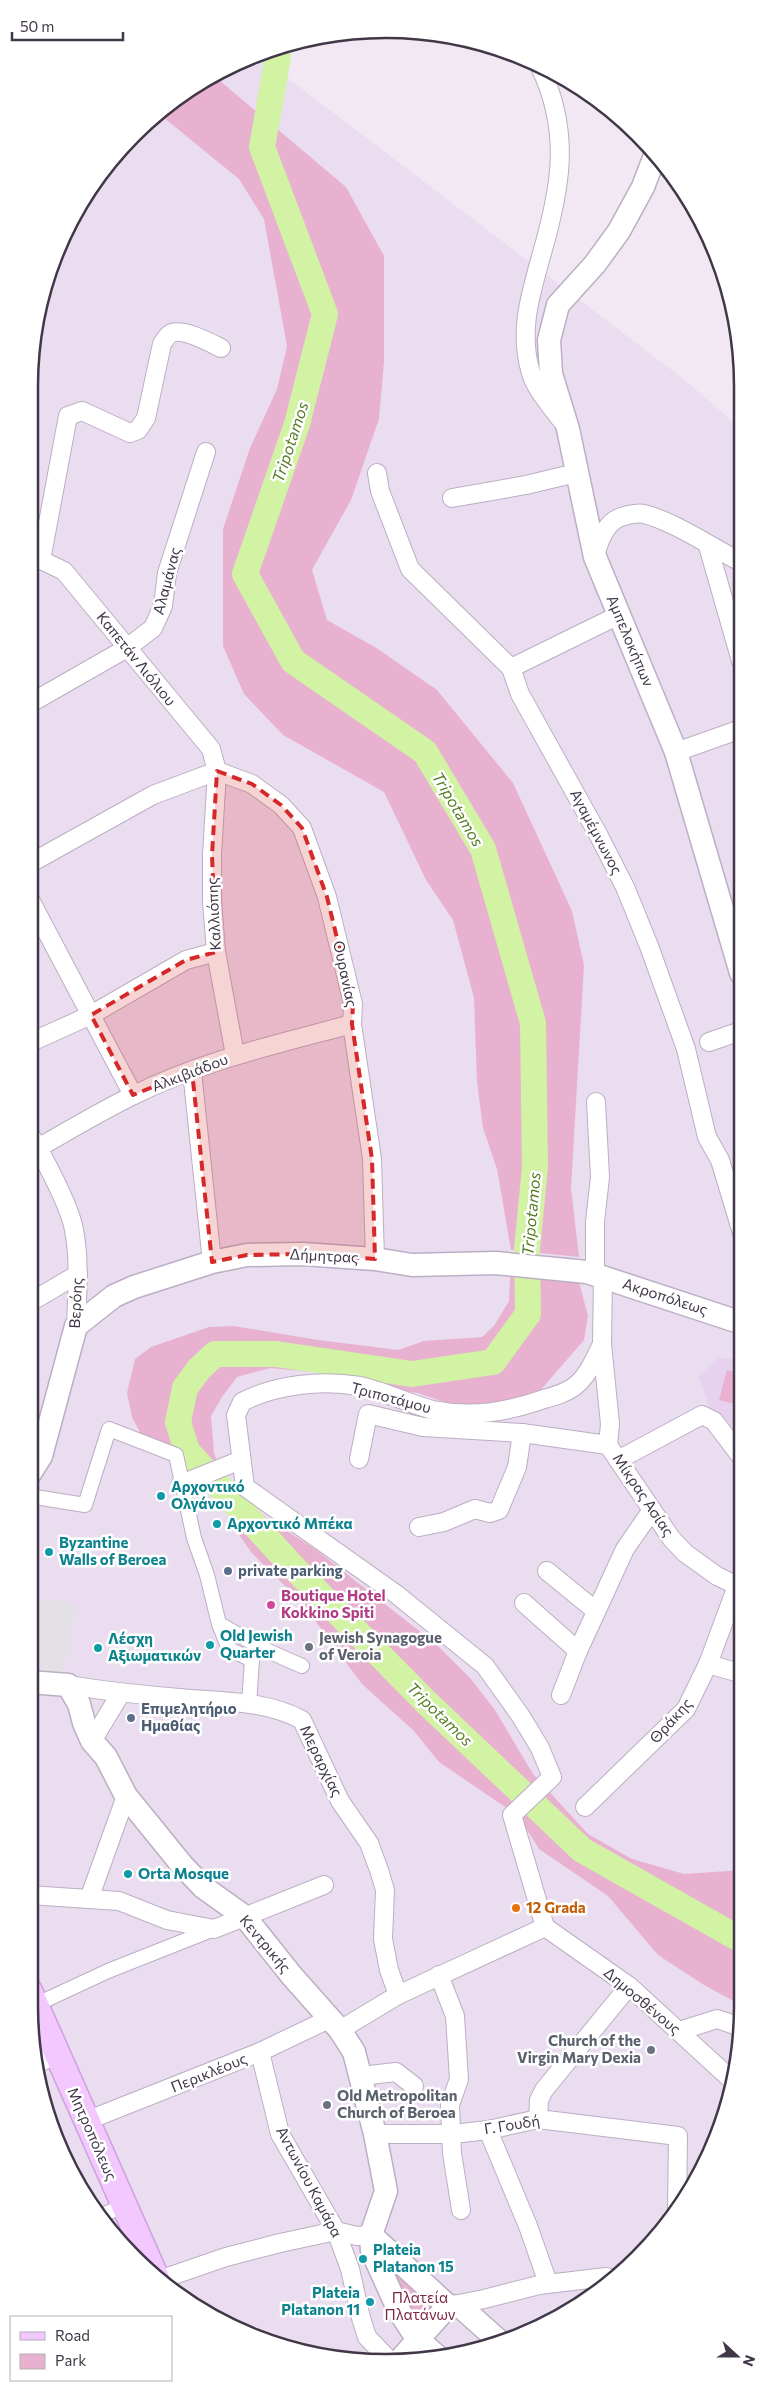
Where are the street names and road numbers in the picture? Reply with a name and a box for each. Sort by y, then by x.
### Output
street label: Αλαμάνας [148,545,184,616]
street label: Αμπελοκήπων [604,592,658,689]
street label: Καπετάν Λιόλιου [93,608,180,709]
street label: Αγαμέμνωνος [567,786,627,877]
street label: Καλλιόπης [202,877,224,951]
street label: Ουρανίας [330,939,362,1009]
street label: Αλκιβιάδου [149,1049,230,1095]
street label: Δήμητρας [289,1244,359,1266]
street label: Ακροπόλεως [621,1274,710,1318]
street label: Βερόης [65,1277,85,1329]
street label: Τριποτάμου [349,1378,433,1416]
street label: Μίκρας Ασίας [610,1450,678,1539]
street label: Θράκης [645,1694,695,1747]
street label: Μεραρχίας [297,1722,347,1799]
street label: Κεντρικής [236,1911,295,1976]
street label: Δημοσθένους [601,1963,685,2038]
street label: Περικλέους [168,2049,249,2095]
street label: Μητροπόλεως [64,2084,121,2183]
street label: Γ. Γουδή [483,2111,541,2137]
street label: Αντωνίου Καμάρα [273,2123,347,2240]

